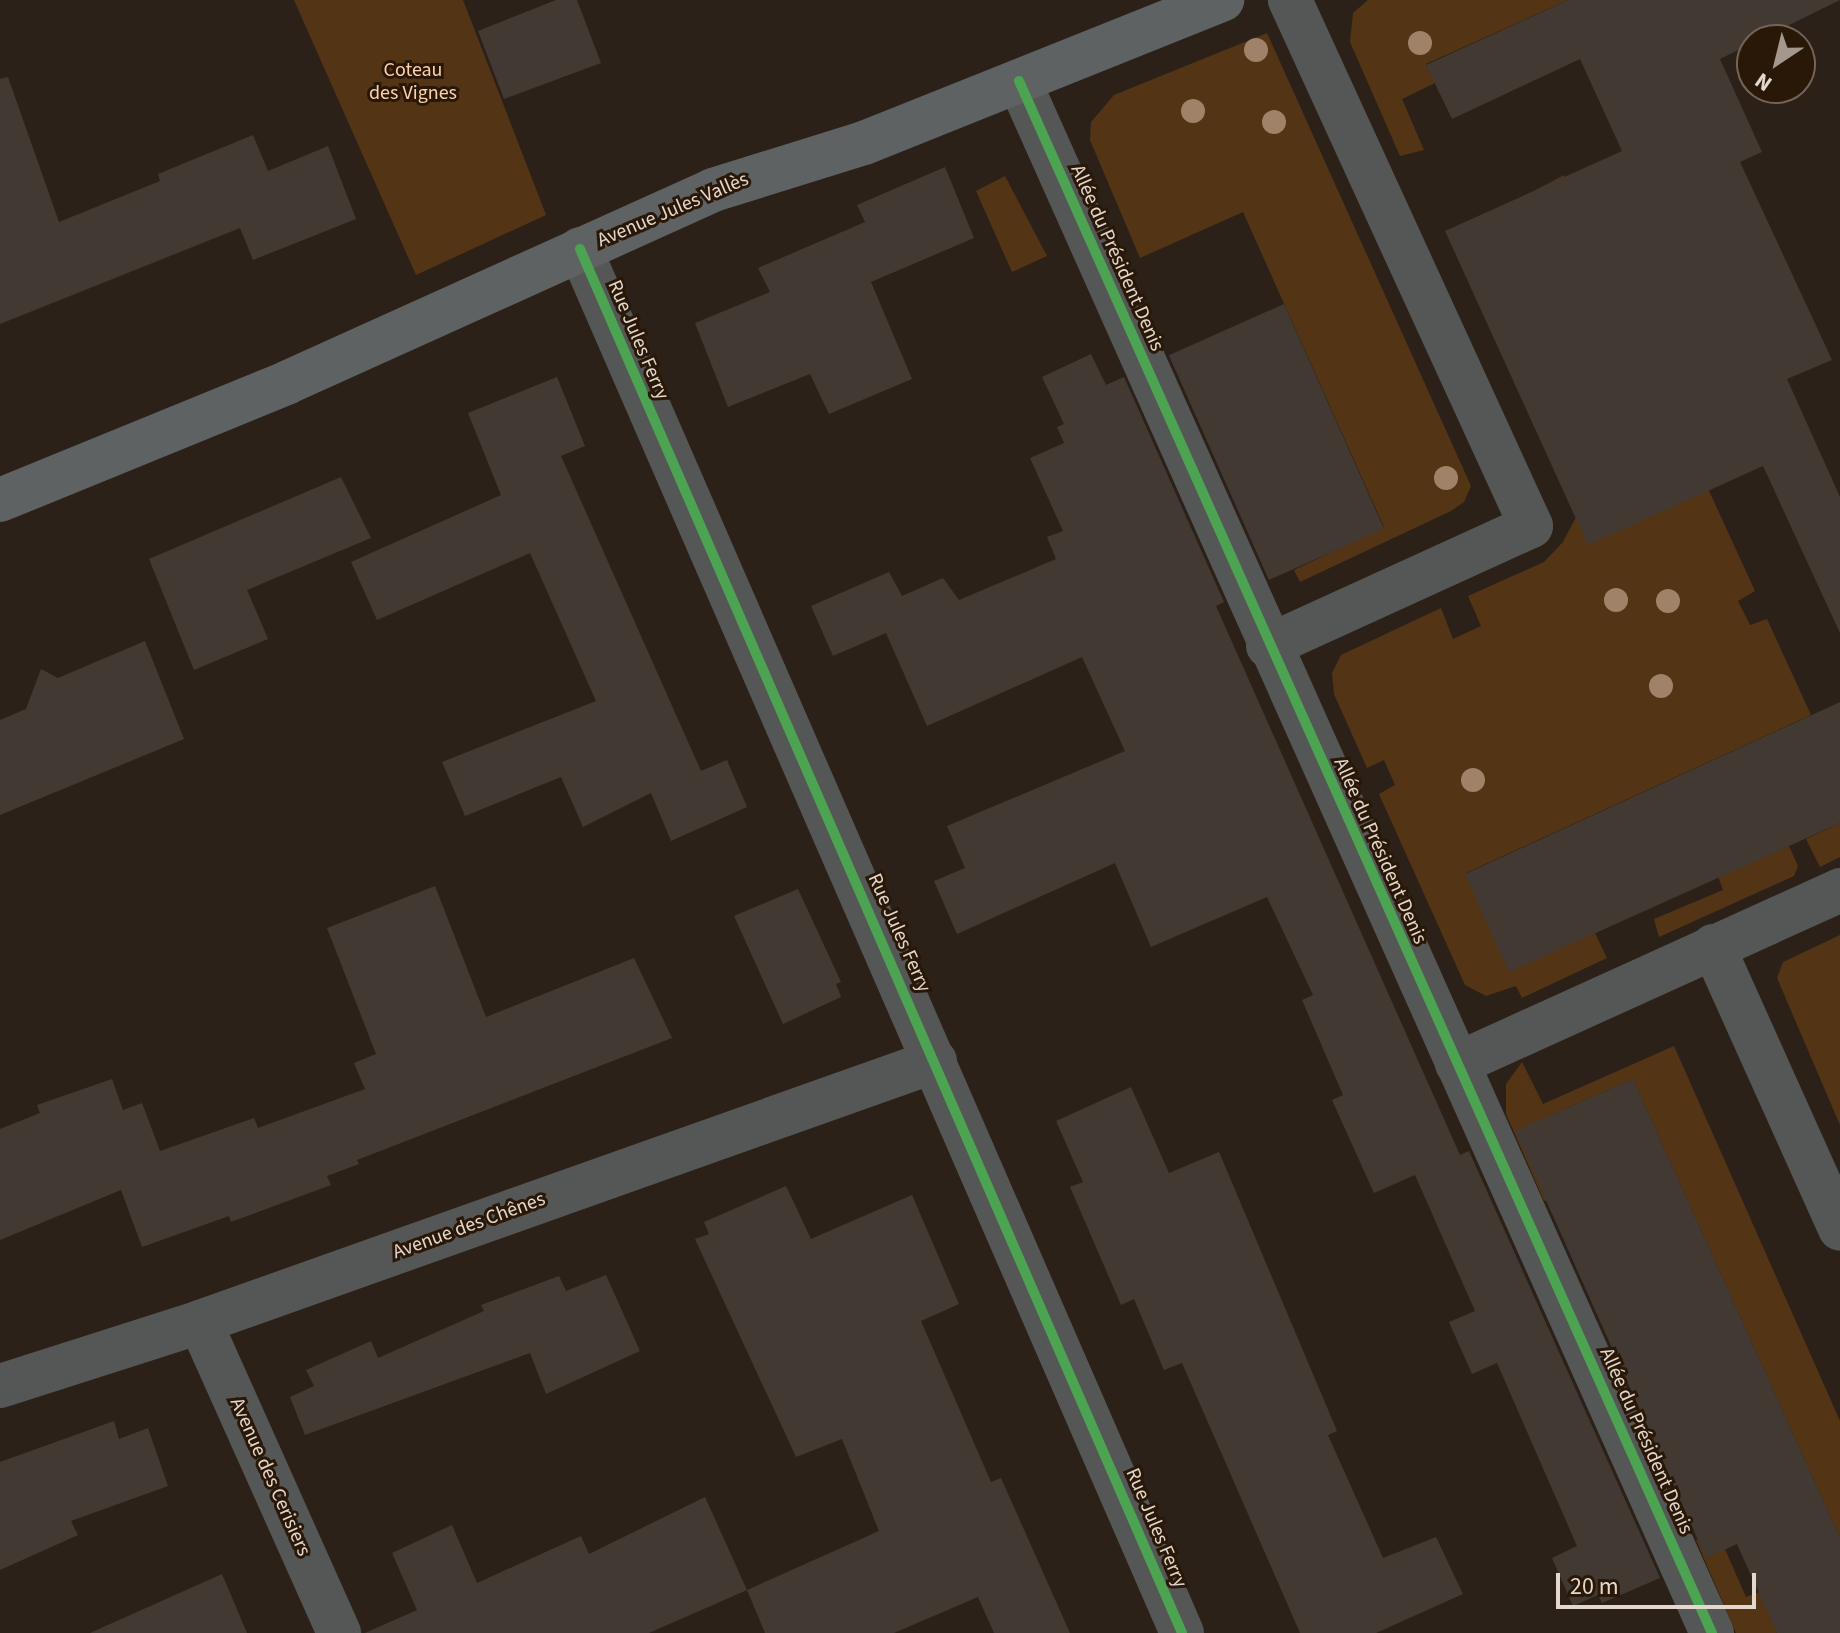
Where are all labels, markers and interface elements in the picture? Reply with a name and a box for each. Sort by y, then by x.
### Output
north arrow [1736,24,1816,104]
park label: Coteau des Vignes [369,59,457,106]
text: N [1748,65,1779,99]
street label: Allée du Président Denis [1065,161,1169,355]
street label: Avenue Jules Vallès [594,167,752,253]
street label: Rue Jules Ferry [602,277,674,403]
street label: Allée du Président Denis [1328,754,1432,948]
street label: Rue Jules Ferry [862,870,936,996]
street label: Avenue des Chênes [389,1187,549,1265]
street label: Allée du Président Denis [1594,1344,1698,1538]
street label: Avenue des Cerisiers [224,1394,316,1560]
street label: Rue Jules Ferry [1120,1465,1192,1591]
scale bar [1560,1557,1760,1607]
text: 20 m [1570,1569,1619,1604]

